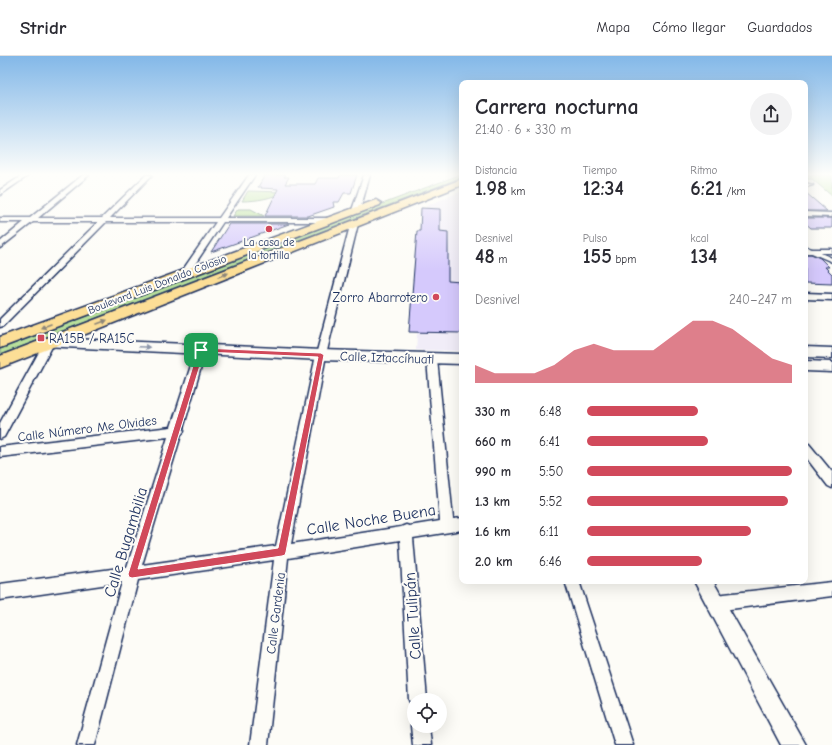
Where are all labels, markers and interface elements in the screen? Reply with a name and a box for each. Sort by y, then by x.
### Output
text: Stridr [20,17,66,39]
text: Mapa [597,19,630,36]
text: Cómo llegar [652,19,725,36]
text: Guardados [747,19,812,36]
button: share [750,93,792,135]
text: Carrera nocturna [475,94,639,120]
text: 21:40 · 6 × 330 m [475,122,571,137]
text: Distancia [475,164,517,177]
text: Tiempo [583,164,617,177]
text: Ritmo [690,164,717,177]
text: 1.98 [475,177,507,200]
text: 12:34 [583,177,624,200]
text: 6:21 [690,177,723,200]
text: km [507,185,525,198]
text: /km [723,185,746,198]
marker: La casa de la tortilla [264,224,274,234]
text: Desnivel [475,232,513,245]
text: Pulso [583,232,607,245]
text: kcal [690,232,709,245]
place label: La casa de la tortilla [244,236,295,262]
text: 48 [475,245,495,268]
text: 155 [583,245,612,268]
text: 134 [690,245,717,268]
street label: Boulevard Luis Donaldo Colosio [86,252,228,317]
text: m [495,253,507,266]
text: bpm [612,253,636,266]
one-way arrow [217,272,229,278]
place label: Zorro Abarrotero [332,290,428,305]
marker: Zorro Abarrotero [431,292,441,302]
text: Desnivel [475,292,520,307]
text: 240–247 m [729,292,792,307]
one-way arrow [96,319,108,325]
one-way arrow [39,323,51,329]
place label: RA15B / RA15C [49,331,134,346]
marker: RA15B / RA15C [36,333,46,343]
pin [184,333,218,367]
icon: arrive [190,339,212,361]
one-way arrow [138,344,150,351]
street label: Calle Iztaccíhuatl [340,348,434,367]
text: 330 m [475,404,510,419]
text: 6:48 [539,404,561,419]
street label: Calle Número Me Olvides [17,413,157,444]
text: 660 m [475,434,511,449]
text: 6:41 [539,434,560,449]
text: 990 m [475,464,511,479]
text: 5:50 [539,464,563,479]
street label: Calle Bugambilia [101,485,151,599]
text: 1.3 km [475,494,510,509]
text: 5:52 [539,494,562,509]
street label: Calle Noche Buena [305,501,437,539]
text: 1.6 km [475,524,511,539]
text: 6:11 [539,524,559,539]
text: 2.0 km [475,554,513,569]
text: 6:46 [539,554,562,569]
street label: Calle Gardenia [263,571,288,655]
street label: Calle Tulipán [401,572,425,660]
map controls [407,693,447,733]
button: locate [407,693,447,733]

